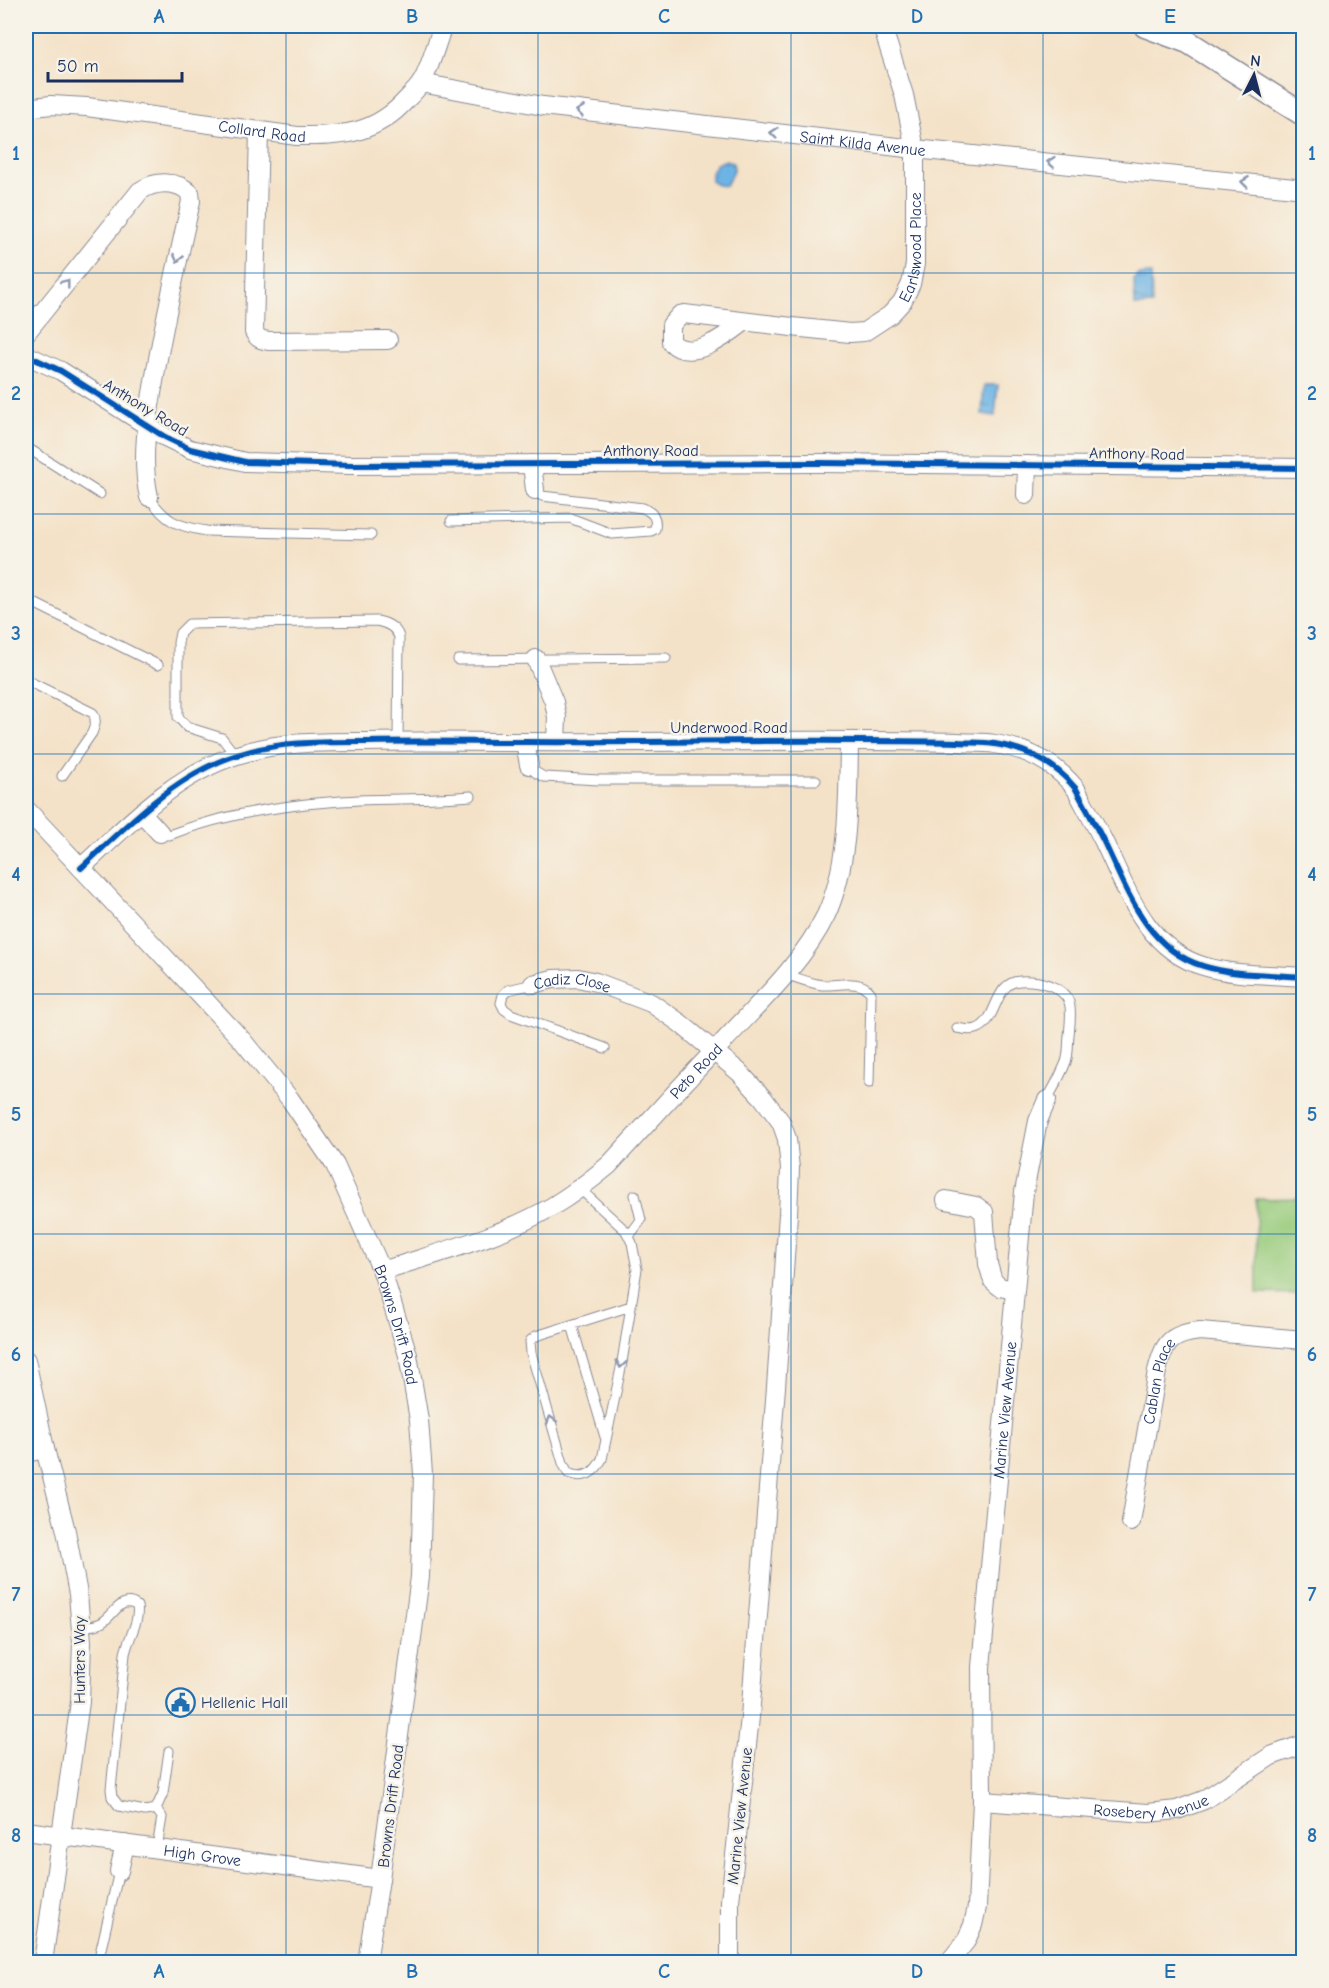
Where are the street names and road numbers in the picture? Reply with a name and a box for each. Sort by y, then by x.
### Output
street label: Collard Road [217,117,306,146]
street label: Saint Kilda Avenue [799,128,926,160]
street label: Earlswood Place [895,192,926,305]
street label: Anthony Road [100,376,191,440]
street label: Anthony Road [603,442,699,460]
street label: Anthony Road [1089,444,1185,464]
street label: Underwood Road [670,719,788,737]
street label: Cadiz Close [532,970,613,997]
street label: Peto Road [666,1040,727,1103]
street label: Browns Drift Road [370,1262,421,1386]
street label: Cablan Place [1140,1334,1179,1426]
street label: Marine View Avenue [990,1341,1020,1480]
street label: Hunters Way [71,1616,89,1704]
street label: Browns Drift Road [375,1744,407,1869]
street label: Marine View Avenue [724,1747,756,1886]
street label: Rosebery Avenue [1093,1791,1211,1823]
street label: High Grove [162,1842,242,1870]

